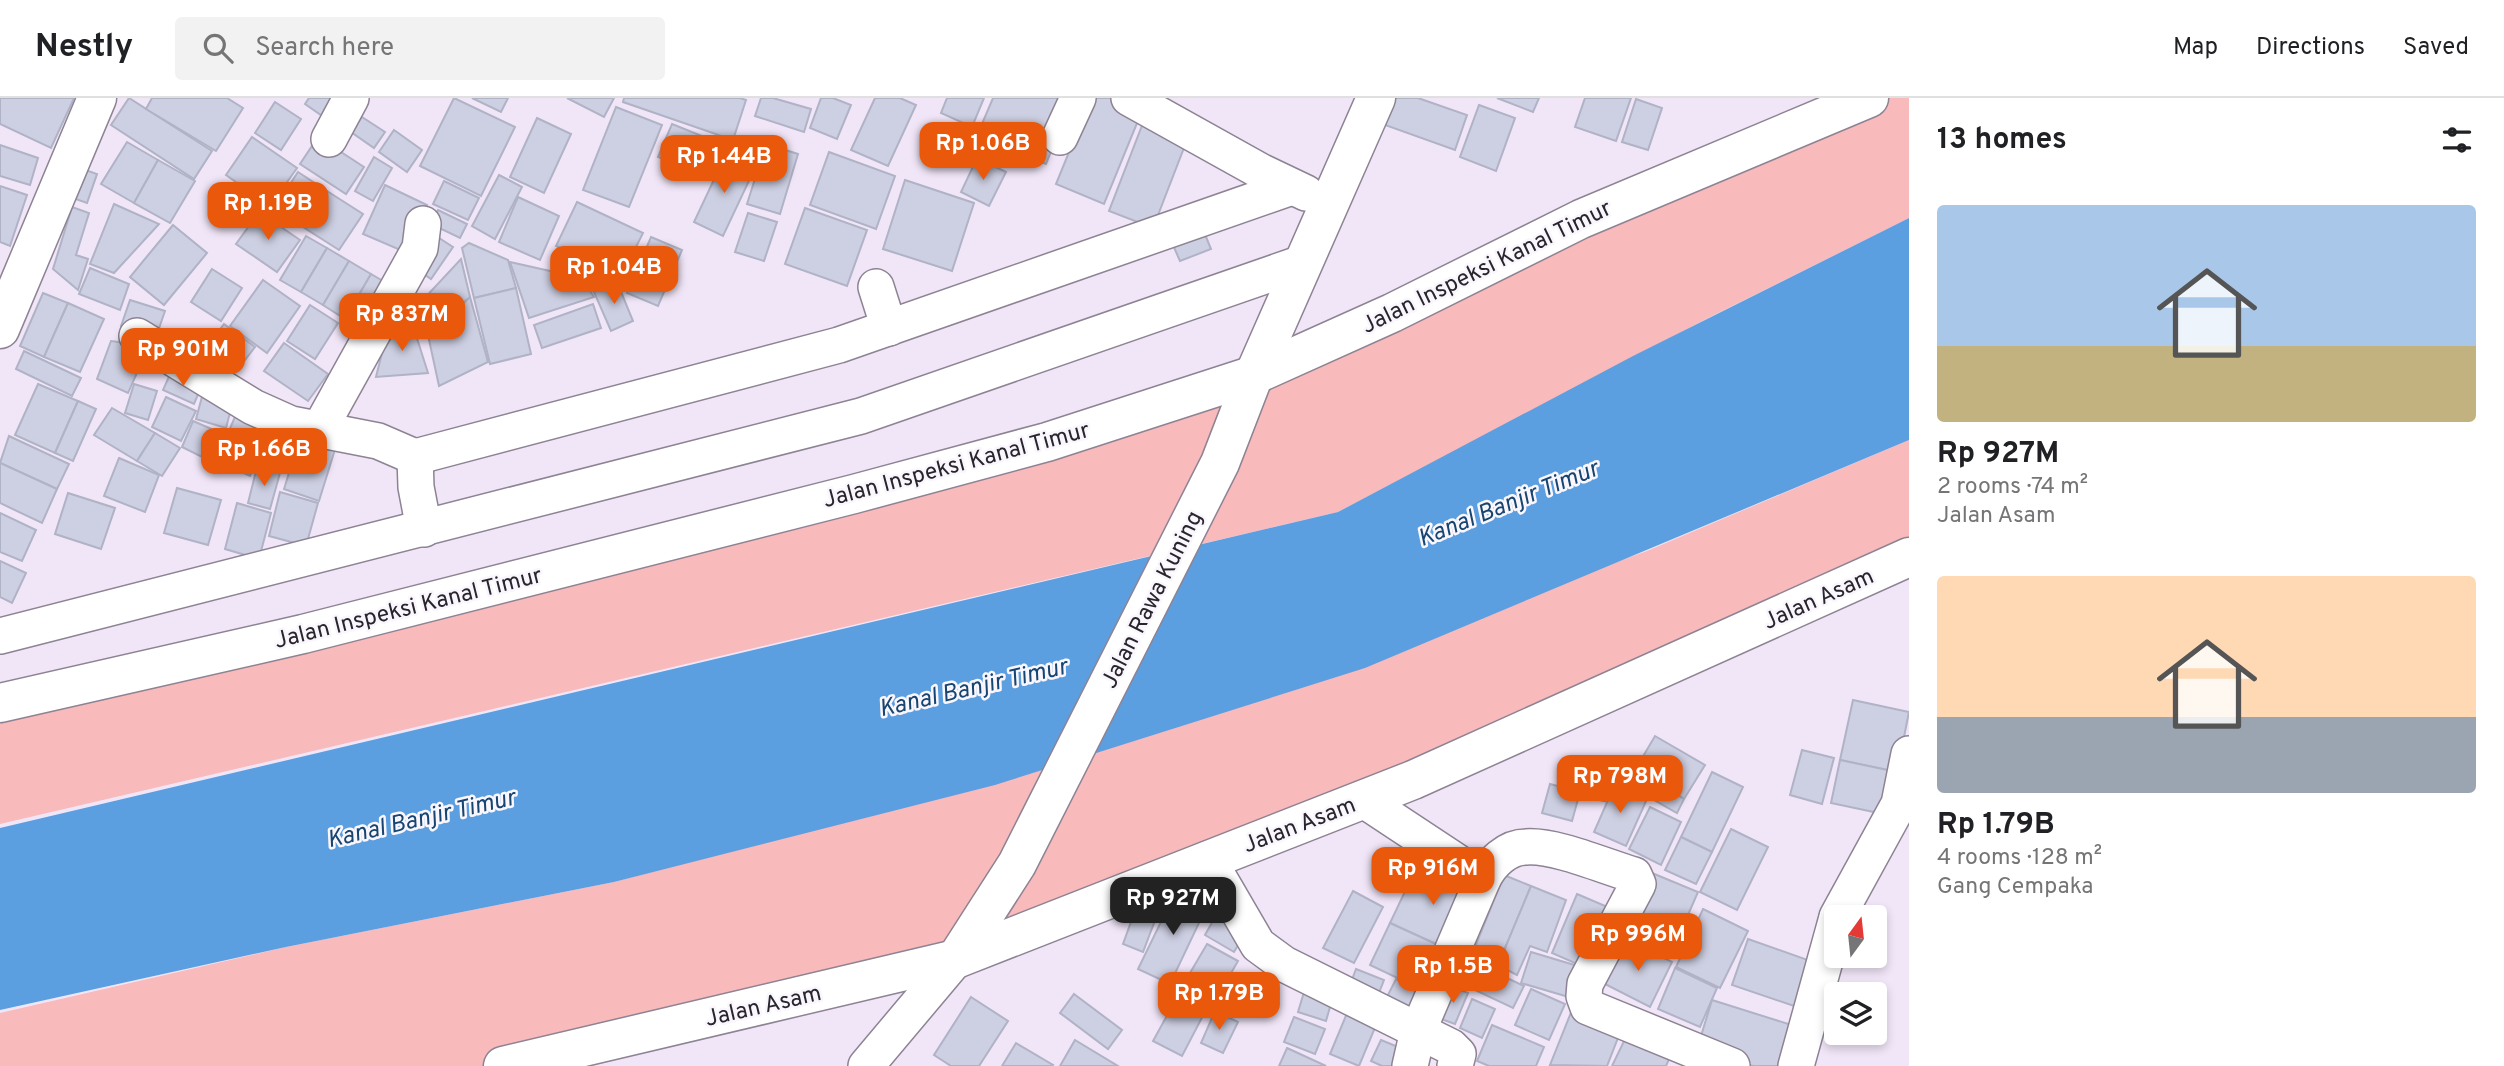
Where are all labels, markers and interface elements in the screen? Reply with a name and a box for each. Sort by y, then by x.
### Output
search box [175,17,665,80]
text: Nestly [35,27,133,69]
icon: search [199,29,237,67]
text: Search here [255,32,394,65]
text: Map [2173,33,2218,63]
text: Directions [2256,33,2365,63]
text: Saved [2403,33,2469,63]
icon: filters [2438,121,2476,159]
pin: Rp 1.06B [911,122,1055,182]
text: 13 homes [1937,122,2067,159]
text: Rp 1.06B [936,130,1030,159]
pin: Rp 1.44B [652,136,796,195]
text: Rp 1.44B [676,143,772,172]
pin: Rp 1.19B [196,183,340,242]
text: Rp 1.19B [223,190,313,219]
street label: Jalan Inspeksi Kanal Timur [1357,195,1617,342]
pin: Rp 1.04B [542,246,686,306]
icon: home [2144,250,2270,376]
text: Rp 1.04B [566,254,662,283]
pin: Rp 837M [337,294,467,353]
text: Rp 837M [355,301,449,330]
pin: Rp 901M [118,328,248,388]
text: Rp 901M [137,336,229,365]
street label: Jalan Inspeksi Kanal Timur [820,417,1093,516]
pin: Rp 1.66B [192,428,336,488]
text: Rp 1.66B [217,436,311,465]
text: Rp 927M [1937,436,2059,473]
water label: Kanal Banjir Timur [1414,454,1605,555]
text: 2 rooms · 74 m² [1937,473,2088,502]
text: Jalan Asam [1937,502,2055,531]
street label: Jalan Rawa Kuning [1096,507,1210,694]
street label: Jalan Inspeksi Kanal Timur [272,562,546,657]
street label: Jalan Asam [1759,563,1879,638]
icon: home [2144,621,2270,747]
water label: Kanal Banjir Timur [876,652,1072,725]
pin: Rp 798M [1555,756,1685,815]
text: Rp 798M [1573,763,1667,792]
water label: Kanal Banjir Timur [324,783,520,856]
street label: Jalan Asam [1239,792,1360,861]
text: Rp 1.79B [1937,807,2055,844]
text: 4 rooms · 128 m² [1937,844,2102,873]
pin: Rp 916M [1368,848,1498,907]
text: Rp 916M [1388,855,1479,884]
text: Gang Cempaka [1937,873,2093,902]
pin: Rp 927M [1108,878,1238,937]
text: Rp 927M [1126,885,1220,914]
north arrow [1824,905,1886,968]
map controls [1824,905,1887,1045]
pin: Rp 996M [1573,914,1703,973]
text: Rp 996M [1590,921,1686,950]
pin: Rp 1.5B [1388,946,1518,1005]
text: Rp 1.5B [1413,953,1493,982]
pin: Rp 1.79B [1147,972,1291,1032]
street label: Jalan Asam [703,980,825,1035]
text: Rp 1.79B [1174,980,1264,1009]
button: layers [1824,982,1887,1045]

